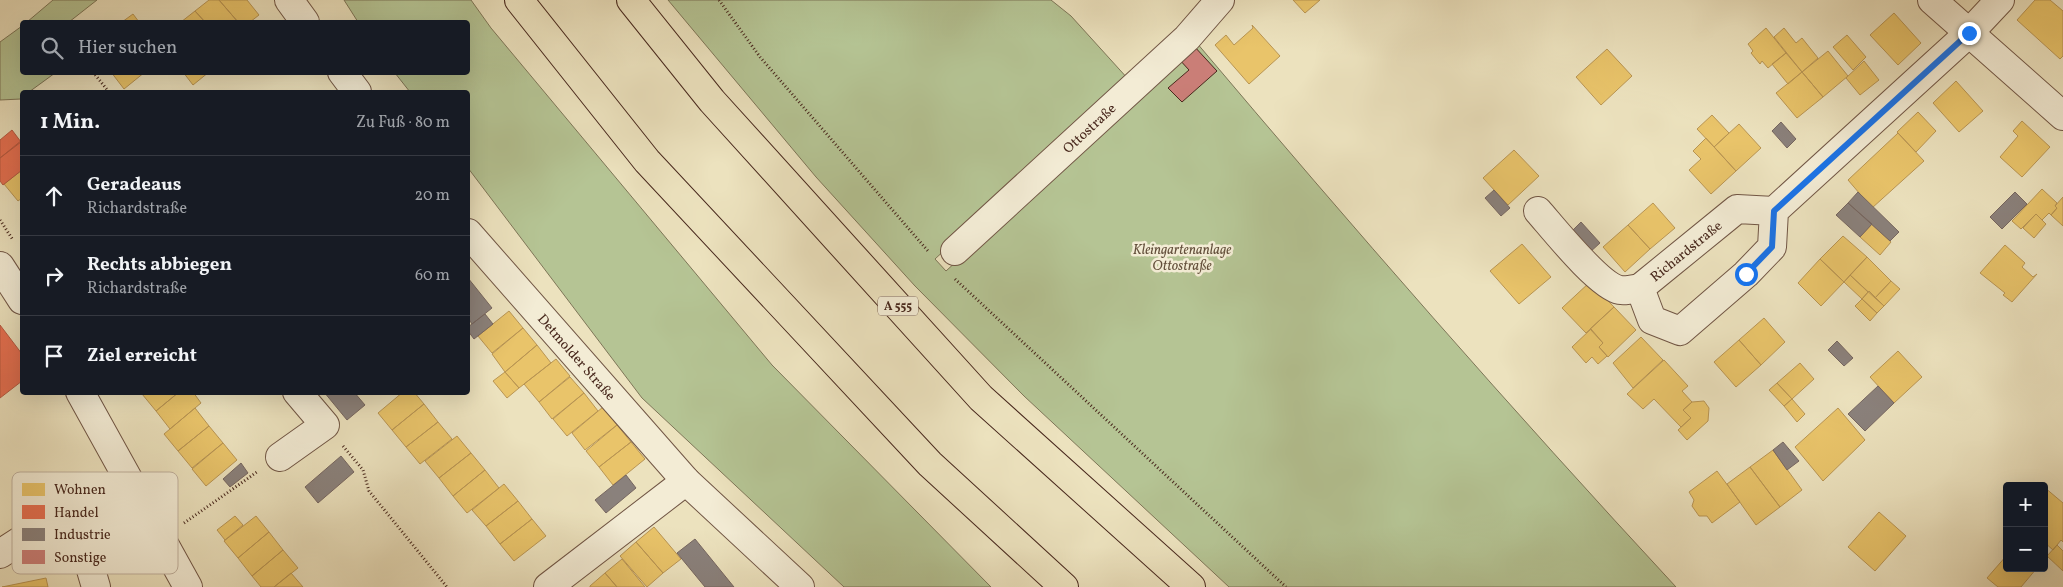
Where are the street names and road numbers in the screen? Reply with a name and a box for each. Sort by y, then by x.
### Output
street label: Ottostraße [1059,99,1121,158]
street label: Richardstraße [1647,217,1727,287]
road number: A 555 [878,296,918,316]
street label: Detmolder Straße [533,311,619,406]

